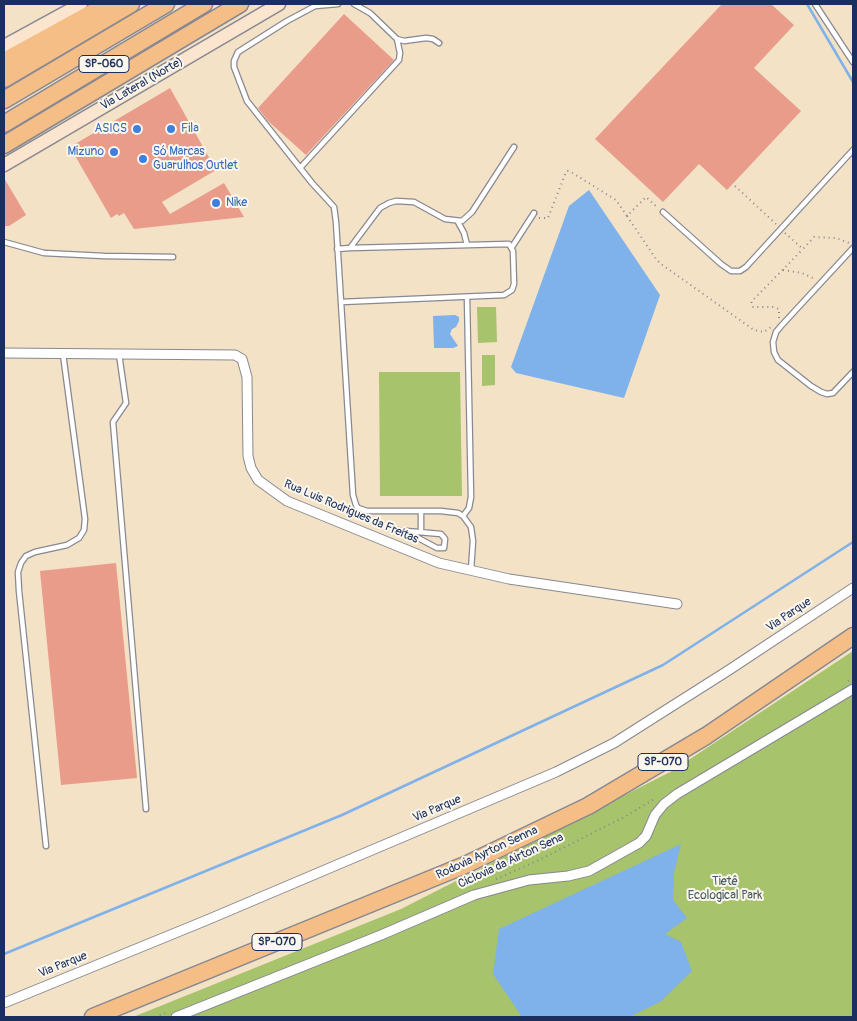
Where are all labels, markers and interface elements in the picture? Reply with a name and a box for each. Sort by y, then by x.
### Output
street label: Via Lateral (Norte) [98,54,186,114]
road number: SP-060 [79,56,129,72]
place label: ASICS [94,122,127,136]
place label: Fila [181,122,199,136]
marker: ASICS [131,123,143,135]
marker: Fila [165,123,177,135]
place label: Mizuno [67,145,104,159]
place label: Só Marcas Guarulhos Outlet [153,145,238,173]
marker: Mizuno [108,146,120,158]
marker: Só Marcas Guarulhos Outlet [137,153,149,165]
place label: Nike [226,196,247,210]
marker: Nike [210,197,222,209]
street label: Rua Luis Rodrigues da Freitas [281,477,421,547]
street label: Via Parque [764,595,814,635]
road number: SP-070 [638,754,688,770]
street label: Via Parque [411,792,463,826]
street label: Rodovia Ayrton Senna [434,823,540,883]
street label: Ciclovia da Airton Sena [456,830,566,892]
park label: Tietê Ecological Park [688,875,762,903]
road number: SP-070 [252,934,302,950]
street label: Via Parque [37,949,89,981]

